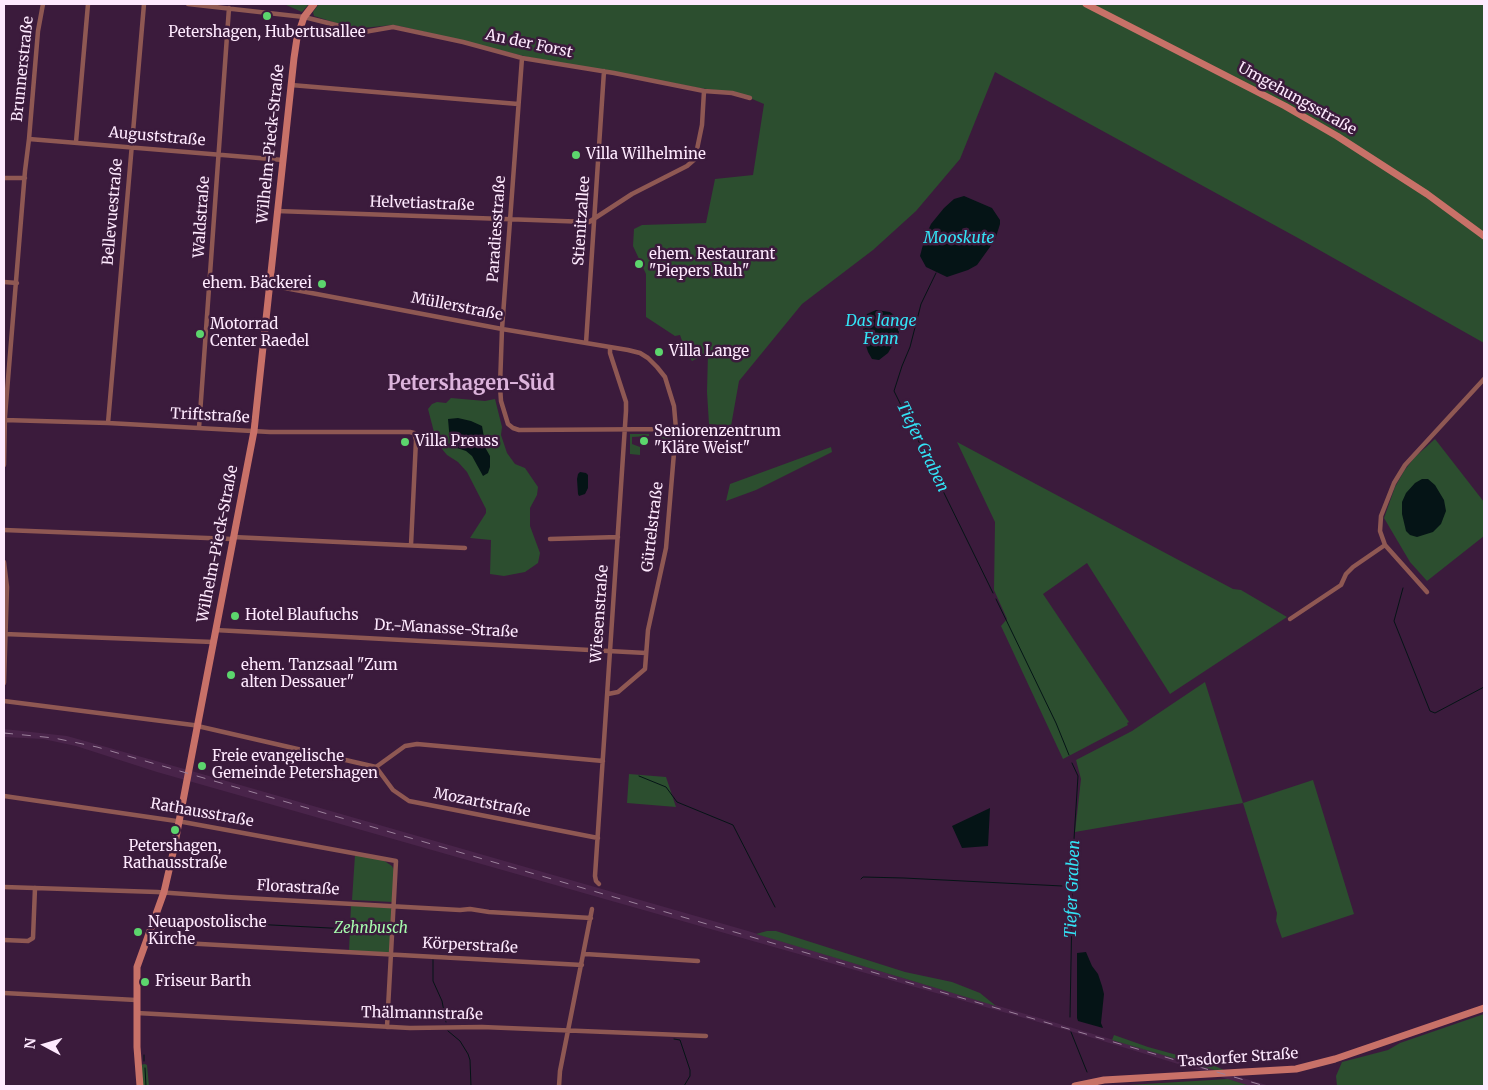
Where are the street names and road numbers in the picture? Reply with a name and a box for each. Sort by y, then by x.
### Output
street label: Brunnerstraße [9,15,37,123]
street label: An der Forst [484,26,574,62]
street label: Umgehungsstraße [1234,59,1360,139]
street label: Wilhelm-Pieck-Straße [254,64,288,224]
street label: Auguststraße [108,124,206,150]
street label: Bellevuestraße [99,158,127,266]
street label: Waldstraße [190,175,214,259]
street label: Paradiesstraße [484,175,510,283]
street label: Stienitzallee [570,176,594,266]
street label: Helvetiastraße [369,193,475,215]
street label: Müllerstraße [409,289,505,325]
street label: Triftstraße [170,405,250,427]
street label: Wilhelm-Pieck-Straße [194,464,242,624]
street label: Gürtelstraße [639,481,667,573]
street label: Wiesenstraße [588,564,612,664]
street label: Dr.-Manasse-Straße [373,616,519,642]
street label: Mozartstraße [432,785,532,821]
street label: Rathausstraße [149,795,255,831]
street label: Florastraße [256,877,340,899]
street label: Körperstraße [422,935,518,957]
street label: Thälmannstraße [361,1004,483,1024]
street label: Tasdorfer Straße [1177,1045,1299,1071]

